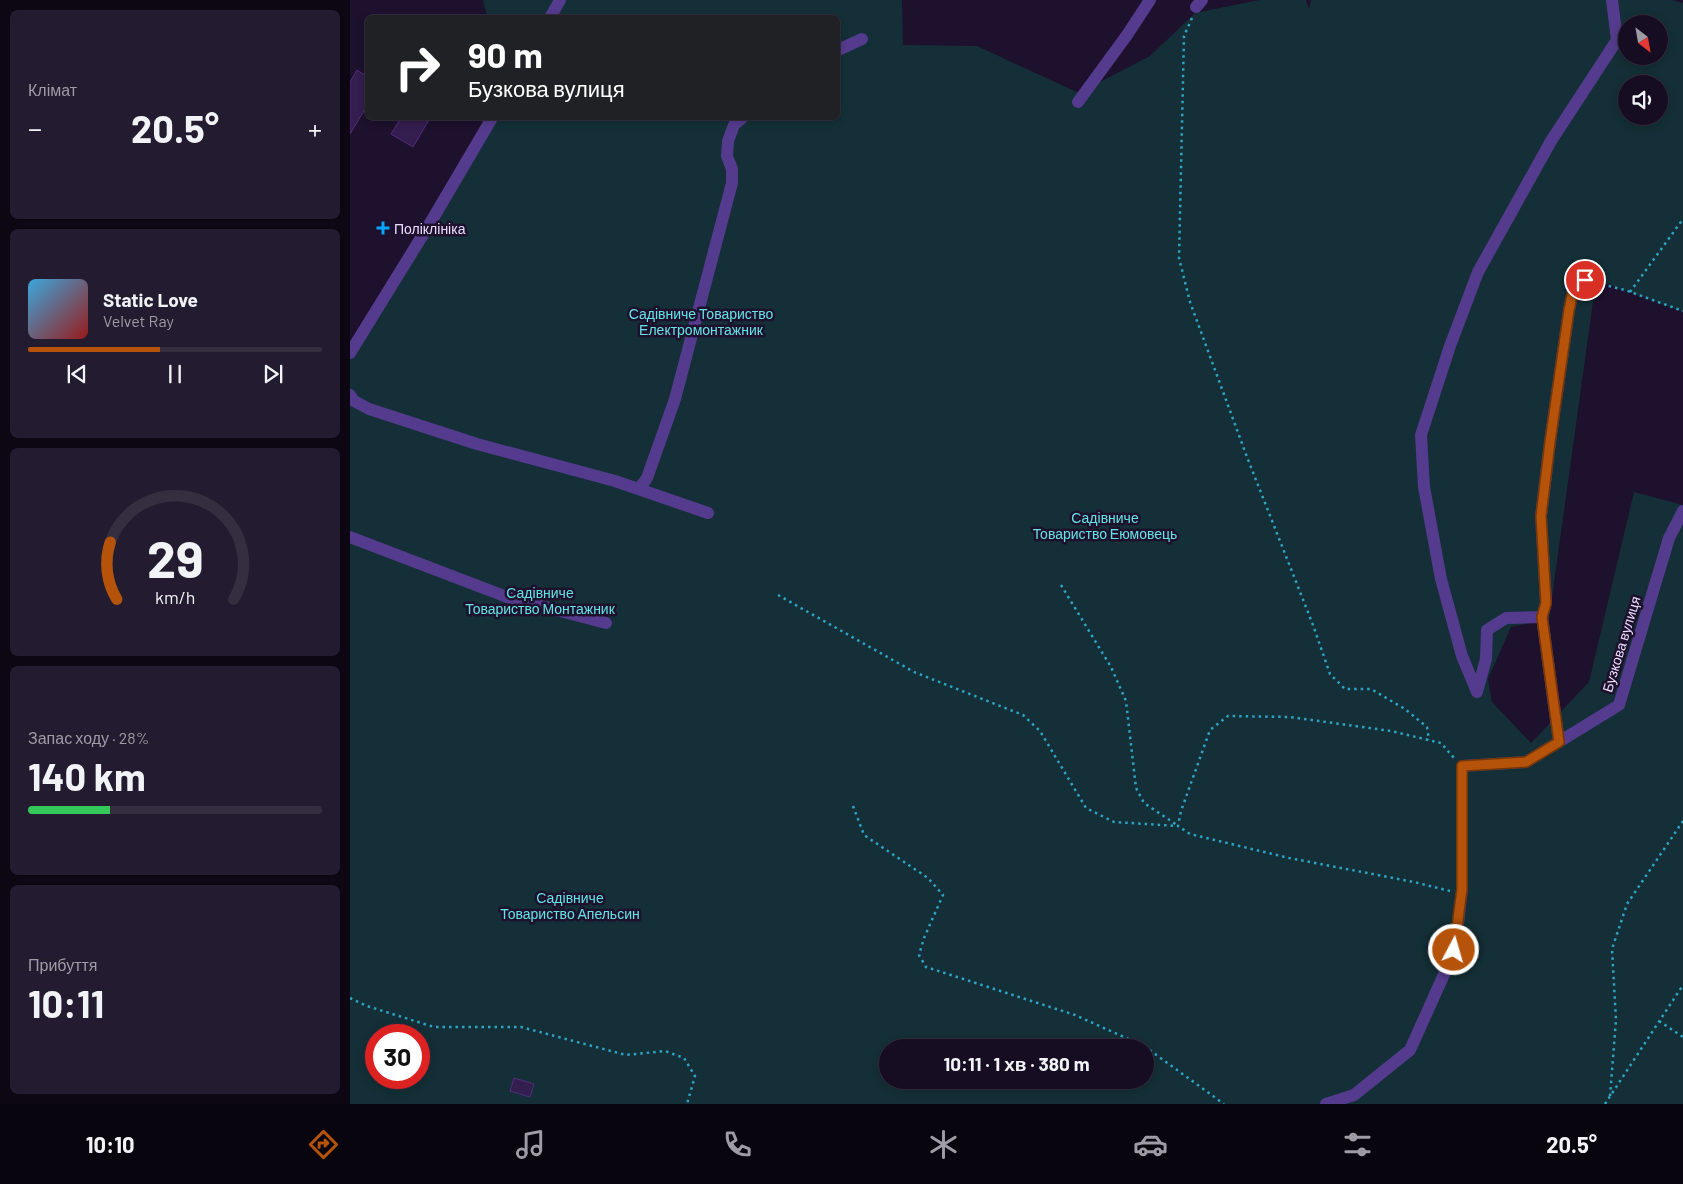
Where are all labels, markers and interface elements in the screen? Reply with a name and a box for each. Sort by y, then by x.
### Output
north arrow [1618,15,1668,65]
map controls [1618,15,1668,125]
text: 90 m [468,33,543,75]
icon: right [385,35,450,100]
text: Бузкова вулиця [468,75,625,101]
button: sound [1618,75,1668,125]
text: Клімат [28,80,77,99]
text: 20.5° [131,105,219,151]
text: − [28,111,42,145]
text: + [308,111,322,145]
place label: Поліклініка [394,220,466,237]
marker: Поліклініка [376,221,390,235]
pin [1564,259,1606,301]
icon: arrive [1571,266,1599,294]
text: Static Love [103,288,198,311]
park label: Садівниче Товариство Електромонтажник [629,305,774,338]
text: Velvet Ray [103,311,174,330]
icon: previous [63,360,91,388]
icon: pause [161,360,189,388]
icon: next [259,360,287,388]
park label: Садівниче Товариство Еюмовець [1033,509,1177,542]
text: 29 [147,526,203,588]
park label: Садівниче Товариство Монтажник [465,584,616,617]
text: km/h [155,586,195,608]
street label: Бузкова вулиця [1598,594,1644,694]
text: Запас ходу · 28% [28,728,149,747]
text: 140 km [28,753,146,799]
park label: Садівниче Товариство Апельсин [500,889,640,922]
position arrow [1427,923,1479,975]
text: Прибуття [28,955,97,974]
text: 10:11 [28,980,104,1026]
speed limit sign: 30 [365,1024,430,1089]
text: 10:11 · 1 хв · 380 m [944,1052,1090,1075]
icon: directions [306,1127,341,1162]
icon: music [513,1127,548,1162]
icon: phone [720,1127,755,1162]
icon: climate [926,1127,961,1162]
icon: car [1133,1127,1168,1162]
icon: filters [1340,1127,1375,1162]
text: 10:10 [86,1131,135,1157]
text: 20.5° [1546,1131,1597,1157]

